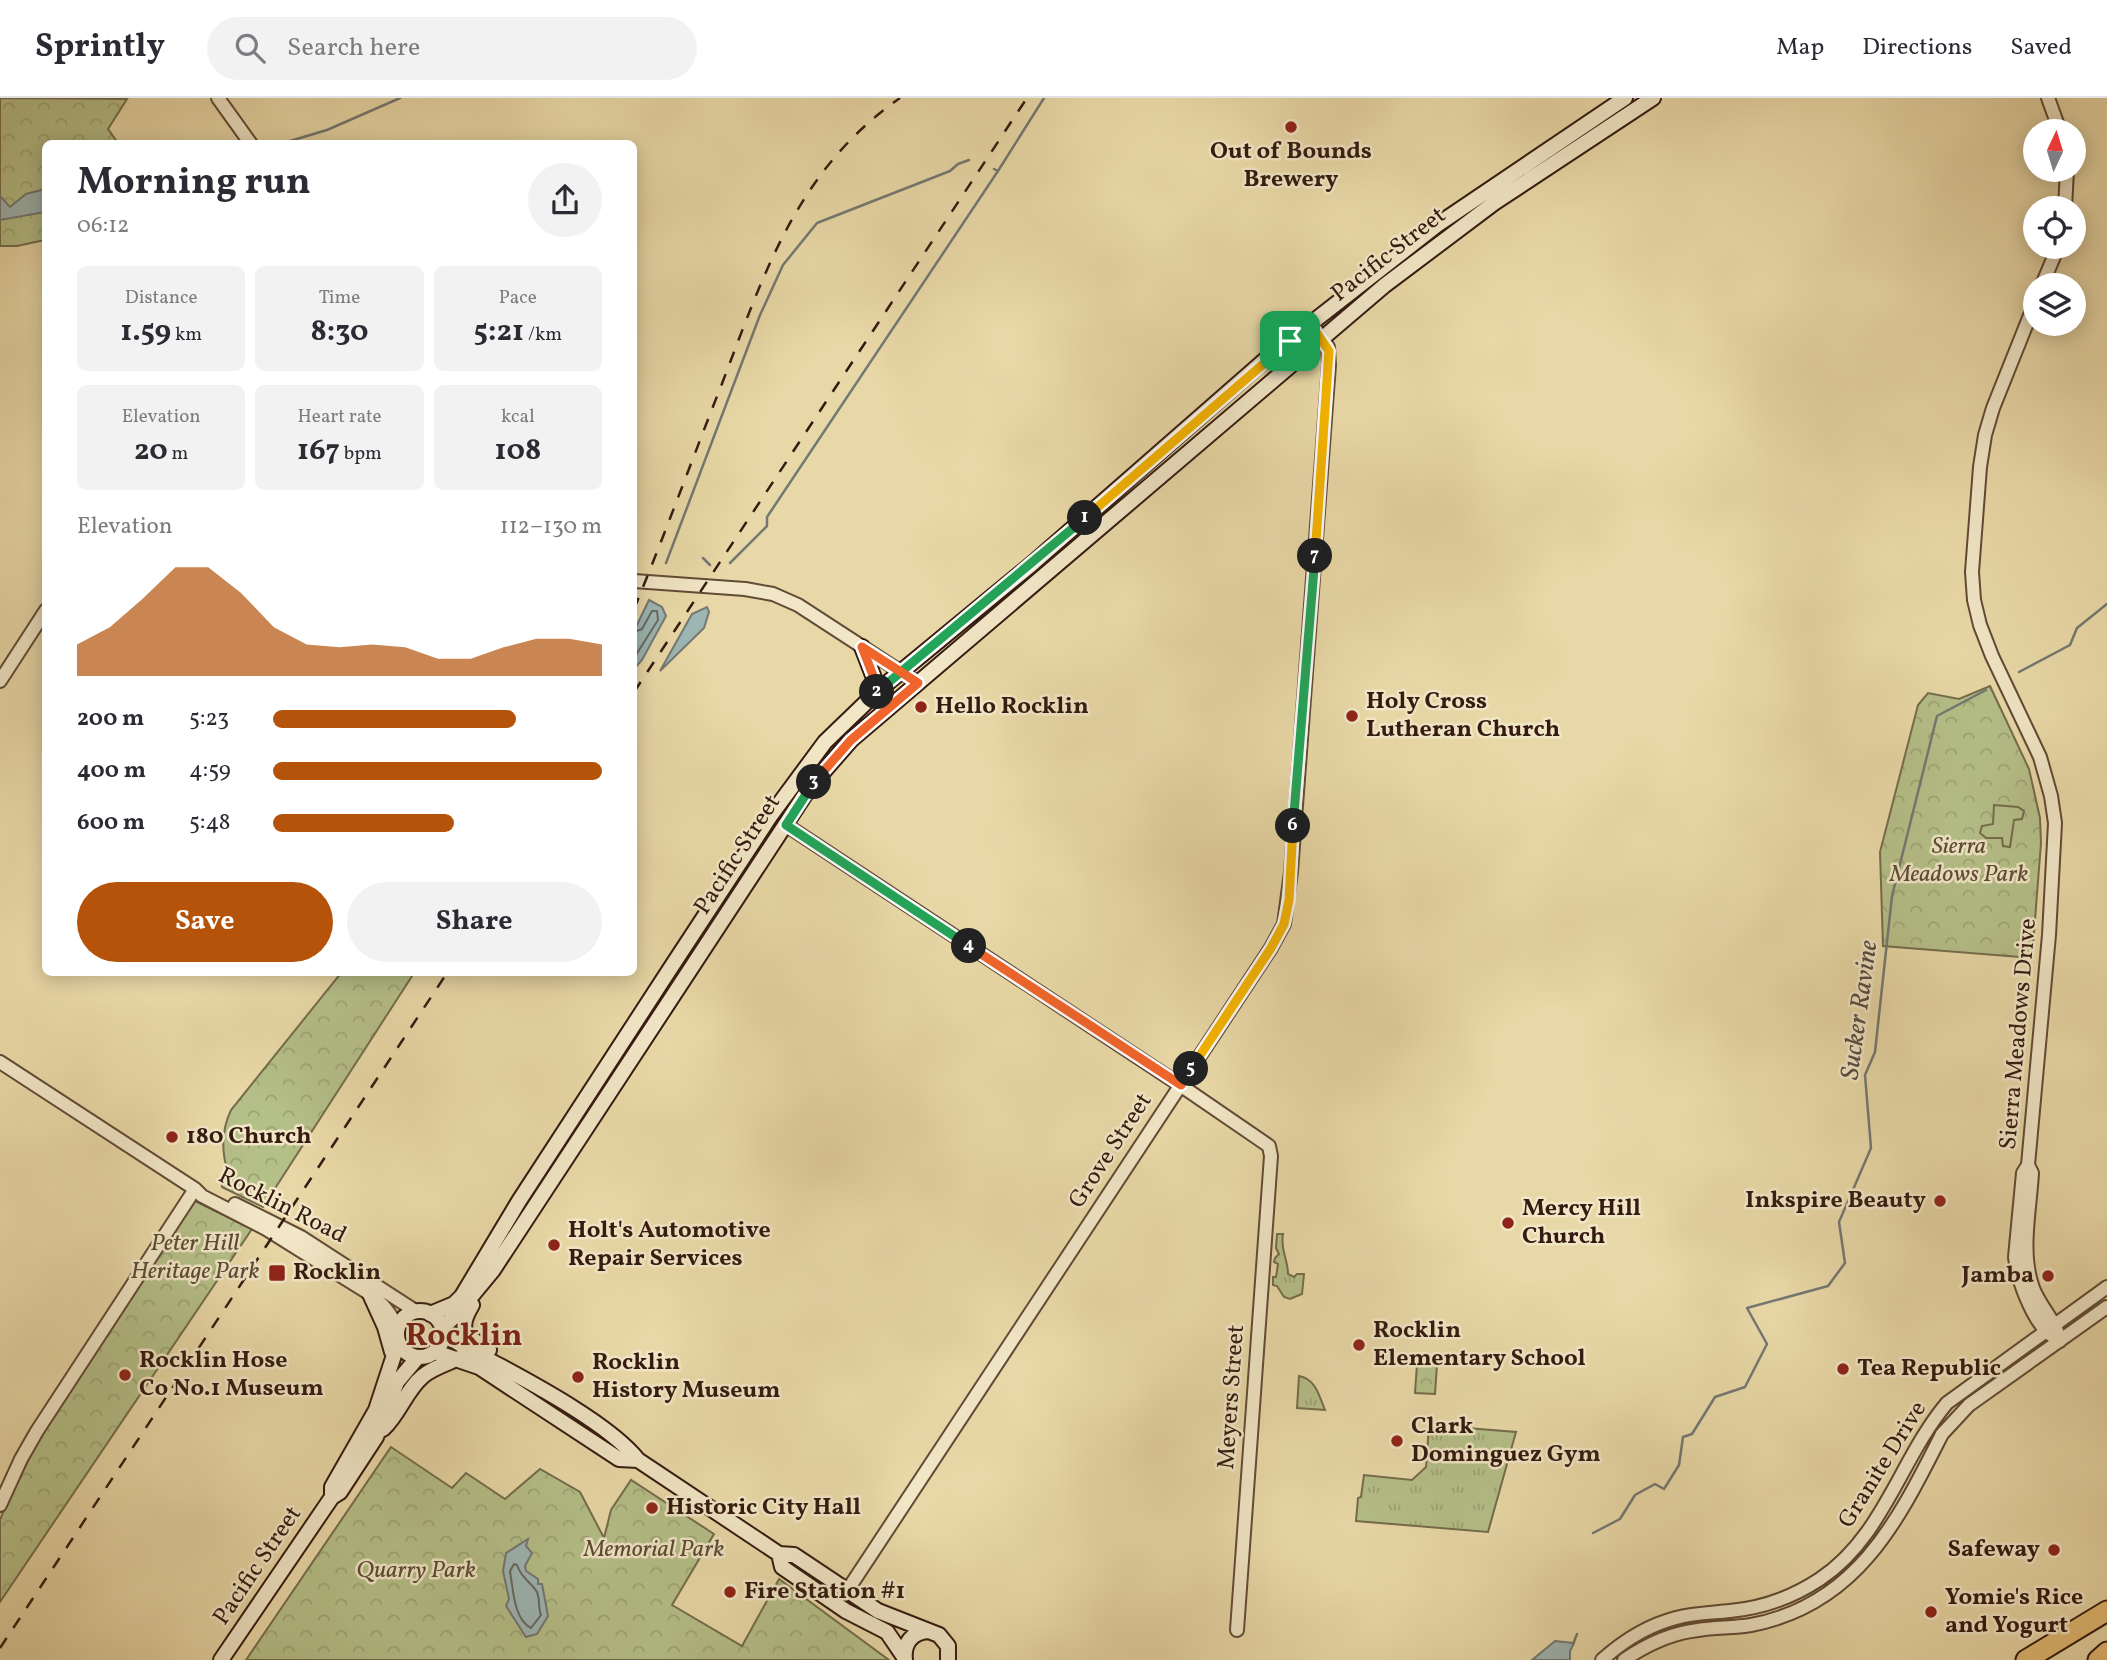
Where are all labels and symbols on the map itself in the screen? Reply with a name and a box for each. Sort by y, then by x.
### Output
marker: Out of Bounds Brewery [1283,119,1299,135]
north arrow [2023,119,2086,182]
place label: Out of Bounds Brewery [1210,135,1372,197]
street label: Pacific Street [1324,199,1454,311]
pin [1260,311,1320,371]
pin: 1 [1068,500,1102,536]
pin: 7 [1298,538,1332,574]
pin: 2 [860,674,894,710]
place label: Holy Cross Lutheran Church [1366,685,1560,747]
place label: Hello Rocklin [935,690,1089,724]
marker: Hello Rocklin [913,699,929,715]
marker: Holy Cross Lutheran Church [1344,708,1360,724]
pin: 3 [796,764,832,800]
street label: Pacific Street [686,788,790,922]
pin: 6 [1276,808,1310,844]
park label: Sierra Meadows Park [1889,830,2028,892]
street label: Sierra Meadows Drive [1992,917,2046,1151]
pin: 4 [951,928,986,964]
water label: Sucker Ravine [1832,938,1888,1082]
pin: 5 [1174,1052,1208,1086]
street label: Grove Street [1061,1087,1161,1215]
place label: 180 Church [186,1120,312,1154]
marker: 180 Church [164,1129,180,1145]
street label: Rocklin Road [212,1159,352,1253]
place label: Inkspire Beauty [1745,1184,1927,1218]
place label: Mercy Hill Church [1522,1192,1641,1254]
marker: Inkspire Beauty [1932,1193,1948,1209]
place label: Holt's Automotive Repair Services [568,1214,771,1276]
marker: Mercy Hill Church [1500,1215,1516,1231]
park label: Peter Hill Heritage Park [130,1227,260,1289]
marker: Holt's Automotive Repair Services [546,1237,562,1253]
place label: Rocklin [293,1256,381,1290]
place label: Jamba [1960,1259,2034,1293]
marker: Rocklin [267,1263,287,1283]
marker: Jamba [2040,1268,2056,1284]
place label: Rocklin Elementary School [1373,1314,1586,1376]
district label: Rocklin [405,1315,523,1359]
street label: Meyers Street [1210,1323,1254,1471]
marker: Rocklin Elementary School [1351,1337,1367,1353]
place label: Rocklin Hose Co No.1 Museum [139,1344,324,1406]
place label: Rocklin History Museum [592,1346,780,1408]
place label: Tea Republic [1857,1352,2001,1386]
marker: Tea Republic [1835,1361,1851,1377]
marker: Rocklin Hose Co No.1 Museum [117,1367,133,1383]
marker: Rocklin History Museum [570,1369,586,1385]
street label: Granite Drive [1830,1395,1936,1535]
place label: Clark Dominguez Gym [1411,1410,1601,1472]
marker: Clark Dominguez Gym [1389,1433,1405,1449]
place label: Historic City Hall [666,1491,861,1525]
street label: Pacific Street [206,1500,310,1632]
marker: Historic City Hall [644,1500,660,1516]
park label: Memorial Park [583,1533,724,1567]
place label: Safeway [1948,1533,2041,1567]
marker: Safeway [2046,1542,2062,1558]
park label: Quarry Park [356,1554,476,1588]
place label: Fire Station #1 [744,1575,905,1609]
place label: Yomie's Rice and Yogurt [1945,1581,2083,1643]
marker: Fire Station #1 [722,1584,738,1600]
marker: Yomie's Rice and Yogurt [1923,1604,1939,1620]

